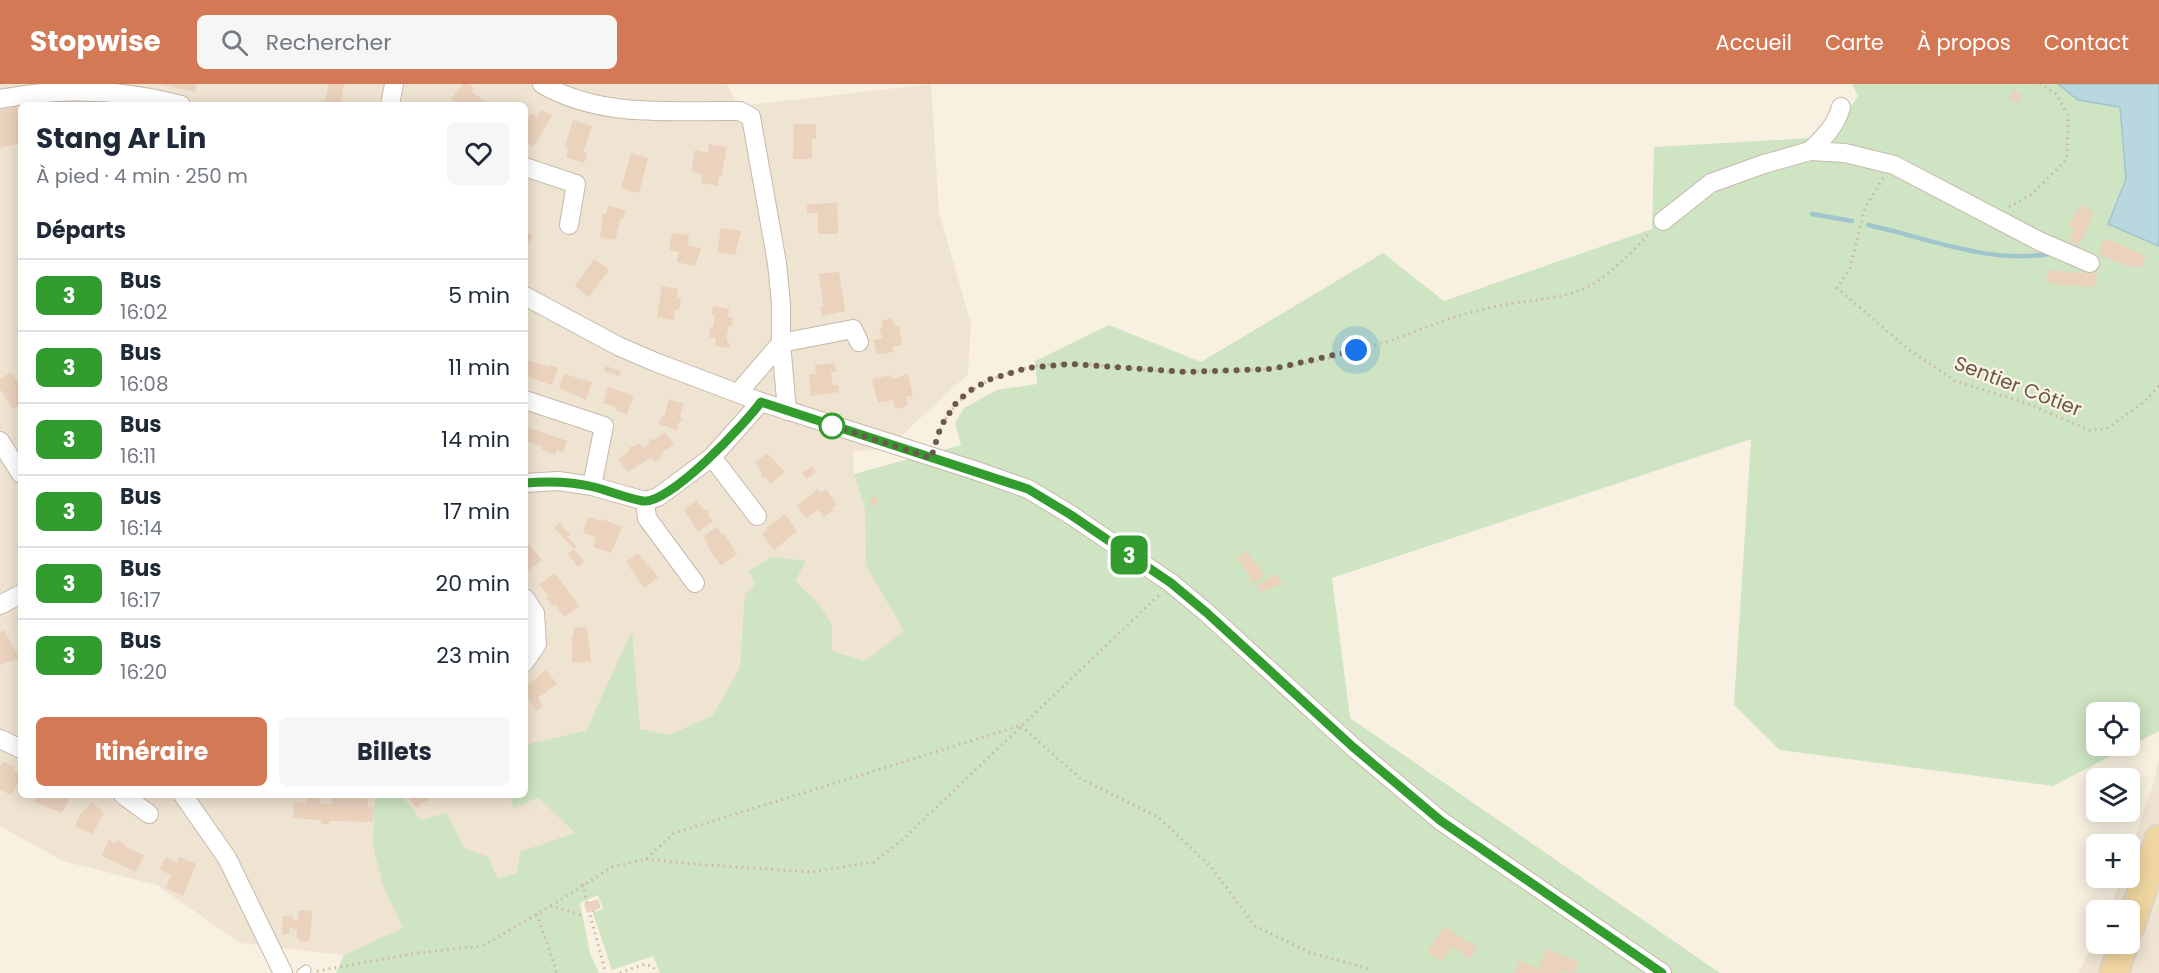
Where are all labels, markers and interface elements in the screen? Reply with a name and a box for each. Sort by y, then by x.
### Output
search box [197,15,617,69]
text: Stopwise [30,22,161,61]
icon: search [218,26,251,59]
text: Rechercher [266,27,391,58]
text: Accueil [1715,28,1792,57]
text: Carte [1825,28,1884,57]
text: À propos [1917,28,2011,57]
text: Contact [2044,28,2129,57]
text: Stang Ar Lin [36,119,206,158]
button: heart [447,122,510,185]
text: À pied · 4 min · 250 m [36,162,248,190]
text: Départs [36,215,126,246]
text: Bus [120,265,162,296]
text: 5 min [448,280,510,311]
text: 3 [63,281,75,310]
text: 16:02 [120,298,167,326]
your location [1341,335,1371,365]
text: Bus [120,337,162,368]
street label: Sentier Côtier [1950,349,2086,423]
text: 11 min [448,352,510,383]
text: 3 [63,353,75,382]
text: 16:08 [120,370,169,398]
text: Bus [120,409,162,440]
unlabelled marker [819,413,845,439]
text: 14 min [441,424,510,455]
text: 3 [63,425,75,454]
text: 16:11 [120,442,156,470]
text: Bus [120,481,162,512]
text: 17 min [443,496,510,527]
text: 3 [63,497,75,526]
text: 16:14 [120,514,162,542]
line badge: 3 [1110,536,1148,574]
text: 3 [1123,541,1135,570]
text: Bus [120,553,162,584]
text: 20 min [436,568,510,599]
text: 3 [63,569,75,598]
text: 16:17 [120,586,161,614]
text: Bus [120,625,162,656]
text: 23 min [436,640,510,671]
text: 3 [63,641,75,670]
text: 16:20 [120,658,167,686]
map controls [2086,702,2140,954]
button: locate [2086,702,2140,756]
button: Itinéraire [36,717,267,786]
button: Billets [279,717,510,786]
button: layers [2086,768,2140,822]
button: + [2086,834,2140,888]
button: − [2086,900,2140,954]

